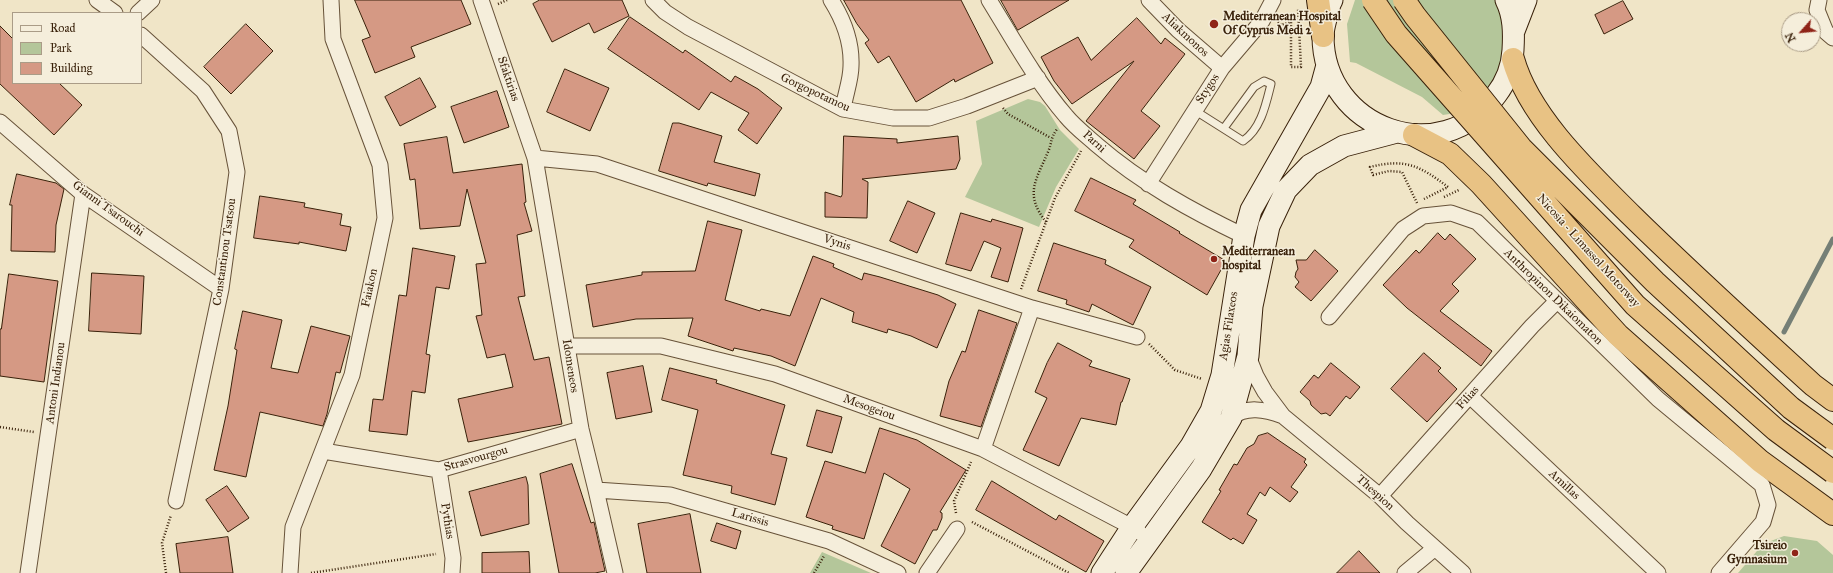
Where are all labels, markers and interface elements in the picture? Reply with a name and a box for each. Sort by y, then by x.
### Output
street label: Aliakmonos [1159,10,1211,60]
place label: Mediterranean Hospital Of Cyprus Medi 2 [1223,10,1341,38]
legend [12,12,142,84]
north arrow [1781,12,1821,52]
marker: Mediterranean Hospital Of Cyprus Medi 2 [1208,18,1220,30]
text: Road [50,21,76,35]
text: N [1783,30,1799,44]
text: Park [50,41,72,55]
street label: Sfaktirias [494,55,522,103]
text: Building [50,61,92,75]
street label: Gorgopotamou [778,71,852,115]
street label: Stygos [1193,71,1223,107]
street label: Parni [1080,128,1108,156]
street label: Gianni Tsarouchi [69,178,147,240]
street label: Nicosia - Limassol Motorway [1533,192,1643,310]
street label: Constantinou Tsatsou [210,197,240,307]
street label: Vynis [822,232,852,254]
place label: Mediterranean hospital [1222,245,1295,273]
street label: Anthropinon Dikaiomaton [1501,246,1605,348]
marker: Mediterranean hospital [1209,254,1219,264]
street label: Faiakon [359,267,381,309]
street label: Agias Filaxeos [1216,291,1242,361]
street label: Idomeneos [559,338,581,394]
street label: Antoni Indianou [43,341,69,425]
street label: Filias [1454,383,1482,413]
street label: Mesogeiou [841,392,897,424]
street label: Strasvourgou [442,443,510,475]
street label: Amillas [1545,467,1583,503]
street label: Thespion [1353,472,1397,514]
street label: Pythias [437,502,457,540]
street label: Larissis [730,506,770,530]
place label: Tsireio Gymnasium [1727,539,1787,567]
marker: Tsireio Gymnasium [1790,548,1800,558]

